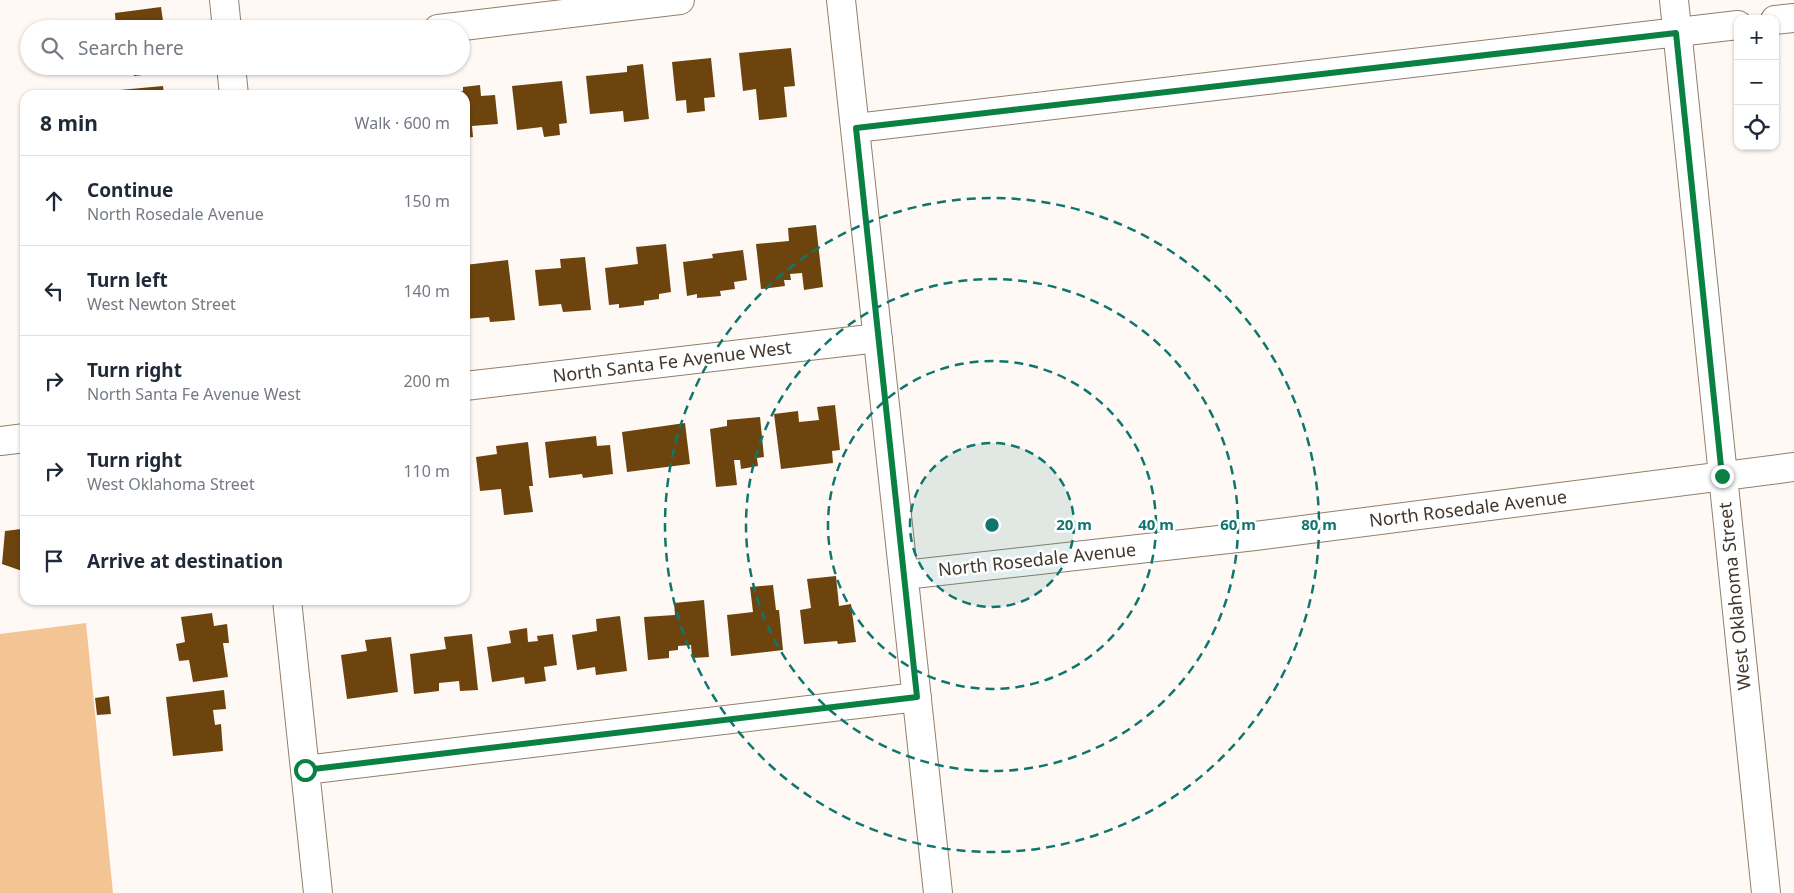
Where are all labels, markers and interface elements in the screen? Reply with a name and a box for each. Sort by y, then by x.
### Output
map controls [1734,15,1779,150]
button: + [1734,15,1779,60]
search box [20,20,470,75]
icon: search [38,34,66,62]
text: Search here [78,35,184,61]
button: − [1734,60,1779,105]
button: locate [1734,105,1779,150]
text: 8 min [40,109,98,137]
text: Walk · 600 m [355,112,450,134]
text: Continue [87,177,173,203]
icon: ahead [40,187,68,215]
text: 150 m [403,190,450,212]
text: North Rosedale Avenue [87,203,264,225]
text: Turn left [87,267,168,293]
icon: left [40,277,68,305]
text: 140 m [403,280,450,302]
text: West Newton Street [87,293,236,315]
street label: North Santa Fe Avenue West [551,334,793,388]
text: Turn right [87,357,182,383]
icon: right [40,367,68,395]
text: 200 m [403,370,450,392]
text: North Santa Fe Avenue West [87,383,301,405]
text: Turn right [87,447,182,473]
icon: right [40,457,68,485]
text: 110 m [403,460,450,482]
route end [1711,465,1734,488]
text: West Oklahoma Street [87,473,255,495]
street label: North Rosedale Avenue [1368,484,1568,532]
street label: West Oklahoma Street [1712,501,1756,691]
text: 20 m [1056,514,1092,534]
text: 40 m [1138,514,1174,534]
text: 60 m [1220,514,1256,534]
text: 80 m [1301,514,1337,534]
centre of rings [983,516,1001,534]
street label: North Rosedale Avenue [937,537,1137,581]
icon: arrive [40,547,68,575]
text: Arrive at destination [87,548,283,574]
route start [294,759,317,782]

